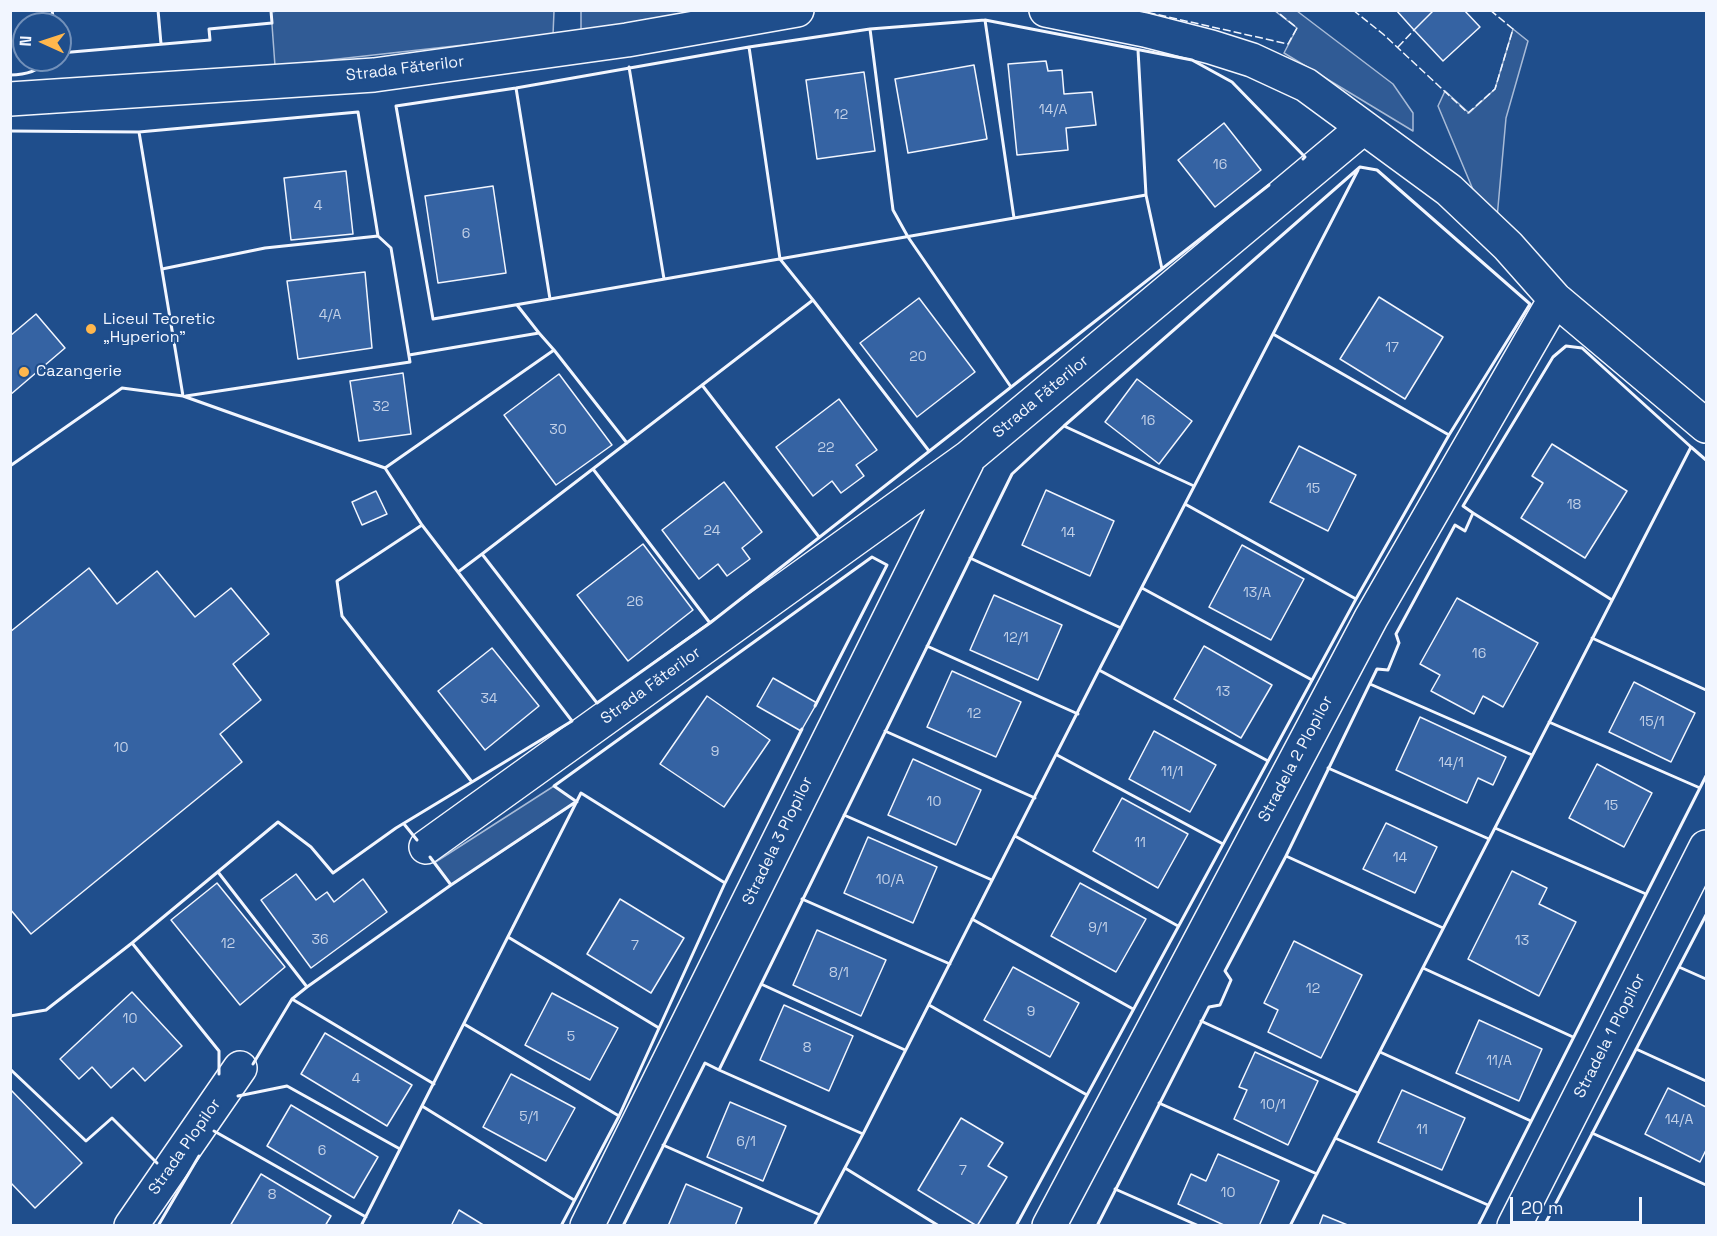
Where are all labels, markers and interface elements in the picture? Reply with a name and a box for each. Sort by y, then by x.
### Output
north arrow [12,12,72,72]
text: N [15,35,36,47]
street label: Strada Făterilor [345,52,465,86]
house number: 14/A [1039,102,1067,118]
house number: 12 [834,107,848,123]
house number: 16 [1213,157,1227,173]
house number: 4 [314,198,322,214]
house number: 6 [462,226,470,242]
house number: 4/A [319,307,341,323]
place label: Liceul Teoretic „Hyperion” [103,310,215,348]
marker: Liceul Teoretic „Hyperion” [84,322,98,336]
house number: 17 [1385,340,1399,356]
house number: 20 [909,349,927,365]
street label: Strada Făterilor [989,351,1093,443]
place label: Cazangerie [36,362,122,382]
marker: Cazangerie [17,365,31,379]
house number: 32 [373,399,389,415]
house number: 16 [1141,413,1155,429]
house number: 30 [549,422,567,438]
house number: 22 [818,440,834,456]
house number: 15 [1306,481,1320,497]
house number: 18 [1567,497,1581,513]
house number: 24 [704,523,720,539]
house number: 14 [1061,525,1075,541]
house number: 13/A [1243,585,1271,601]
house number: 26 [626,594,644,610]
house number: 12/1 [1003,630,1029,646]
street label: Strada Făterilor [597,643,705,729]
house number: 16 [1472,646,1486,662]
house number: 13 [1216,684,1230,700]
house number: 34 [480,691,498,707]
street label: Stradela 2 Plopilor [1255,693,1337,825]
house number: 12 [967,706,981,722]
house number: 15/1 [1639,714,1665,730]
house number: 10 [114,740,128,756]
house number: 9 [711,744,719,760]
house number: 14/1 [1438,755,1464,771]
house number: 11/1 [1161,764,1183,780]
street label: Stradela 3 Plopilor [739,774,817,908]
house number: 10 [927,794,941,810]
house number: 15 [1604,798,1618,814]
house number: 11 [1134,835,1146,851]
house number: 14 [1393,850,1407,866]
house number: 10/A [876,872,904,888]
house number: 9/1 [1088,920,1108,936]
house number: 36 [311,932,329,948]
house number: 13 [1515,933,1529,949]
house number: 12 [221,936,235,952]
house number: 7 [631,938,639,954]
house number: 8/1 [829,965,849,981]
street label: Stradela 1 Plopilor [1570,971,1650,1101]
house number: 12 [1306,981,1320,997]
house number: 9 [1027,1004,1035,1020]
house number: 10 [123,1011,137,1027]
house number: 5 [567,1029,575,1045]
house number: 8 [803,1040,811,1056]
house number: 11/A [1486,1053,1512,1069]
house number: 4 [352,1071,360,1087]
street label: Strada Plopilor [145,1095,225,1199]
house number: 10/1 [1260,1097,1286,1113]
house number: 5/1 [519,1109,539,1125]
house number: 14/A [1665,1112,1693,1128]
house number: 11 [1416,1122,1428,1138]
house number: 6/1 [736,1134,756,1150]
house number: 6 [318,1143,326,1159]
house number: 7 [959,1163,967,1179]
house number: 10 [1221,1185,1235,1201]
scale bar [1513,1185,1645,1223]
house number: 8 [268,1187,276,1203]
text: 20 m [1521,1196,1564,1219]

